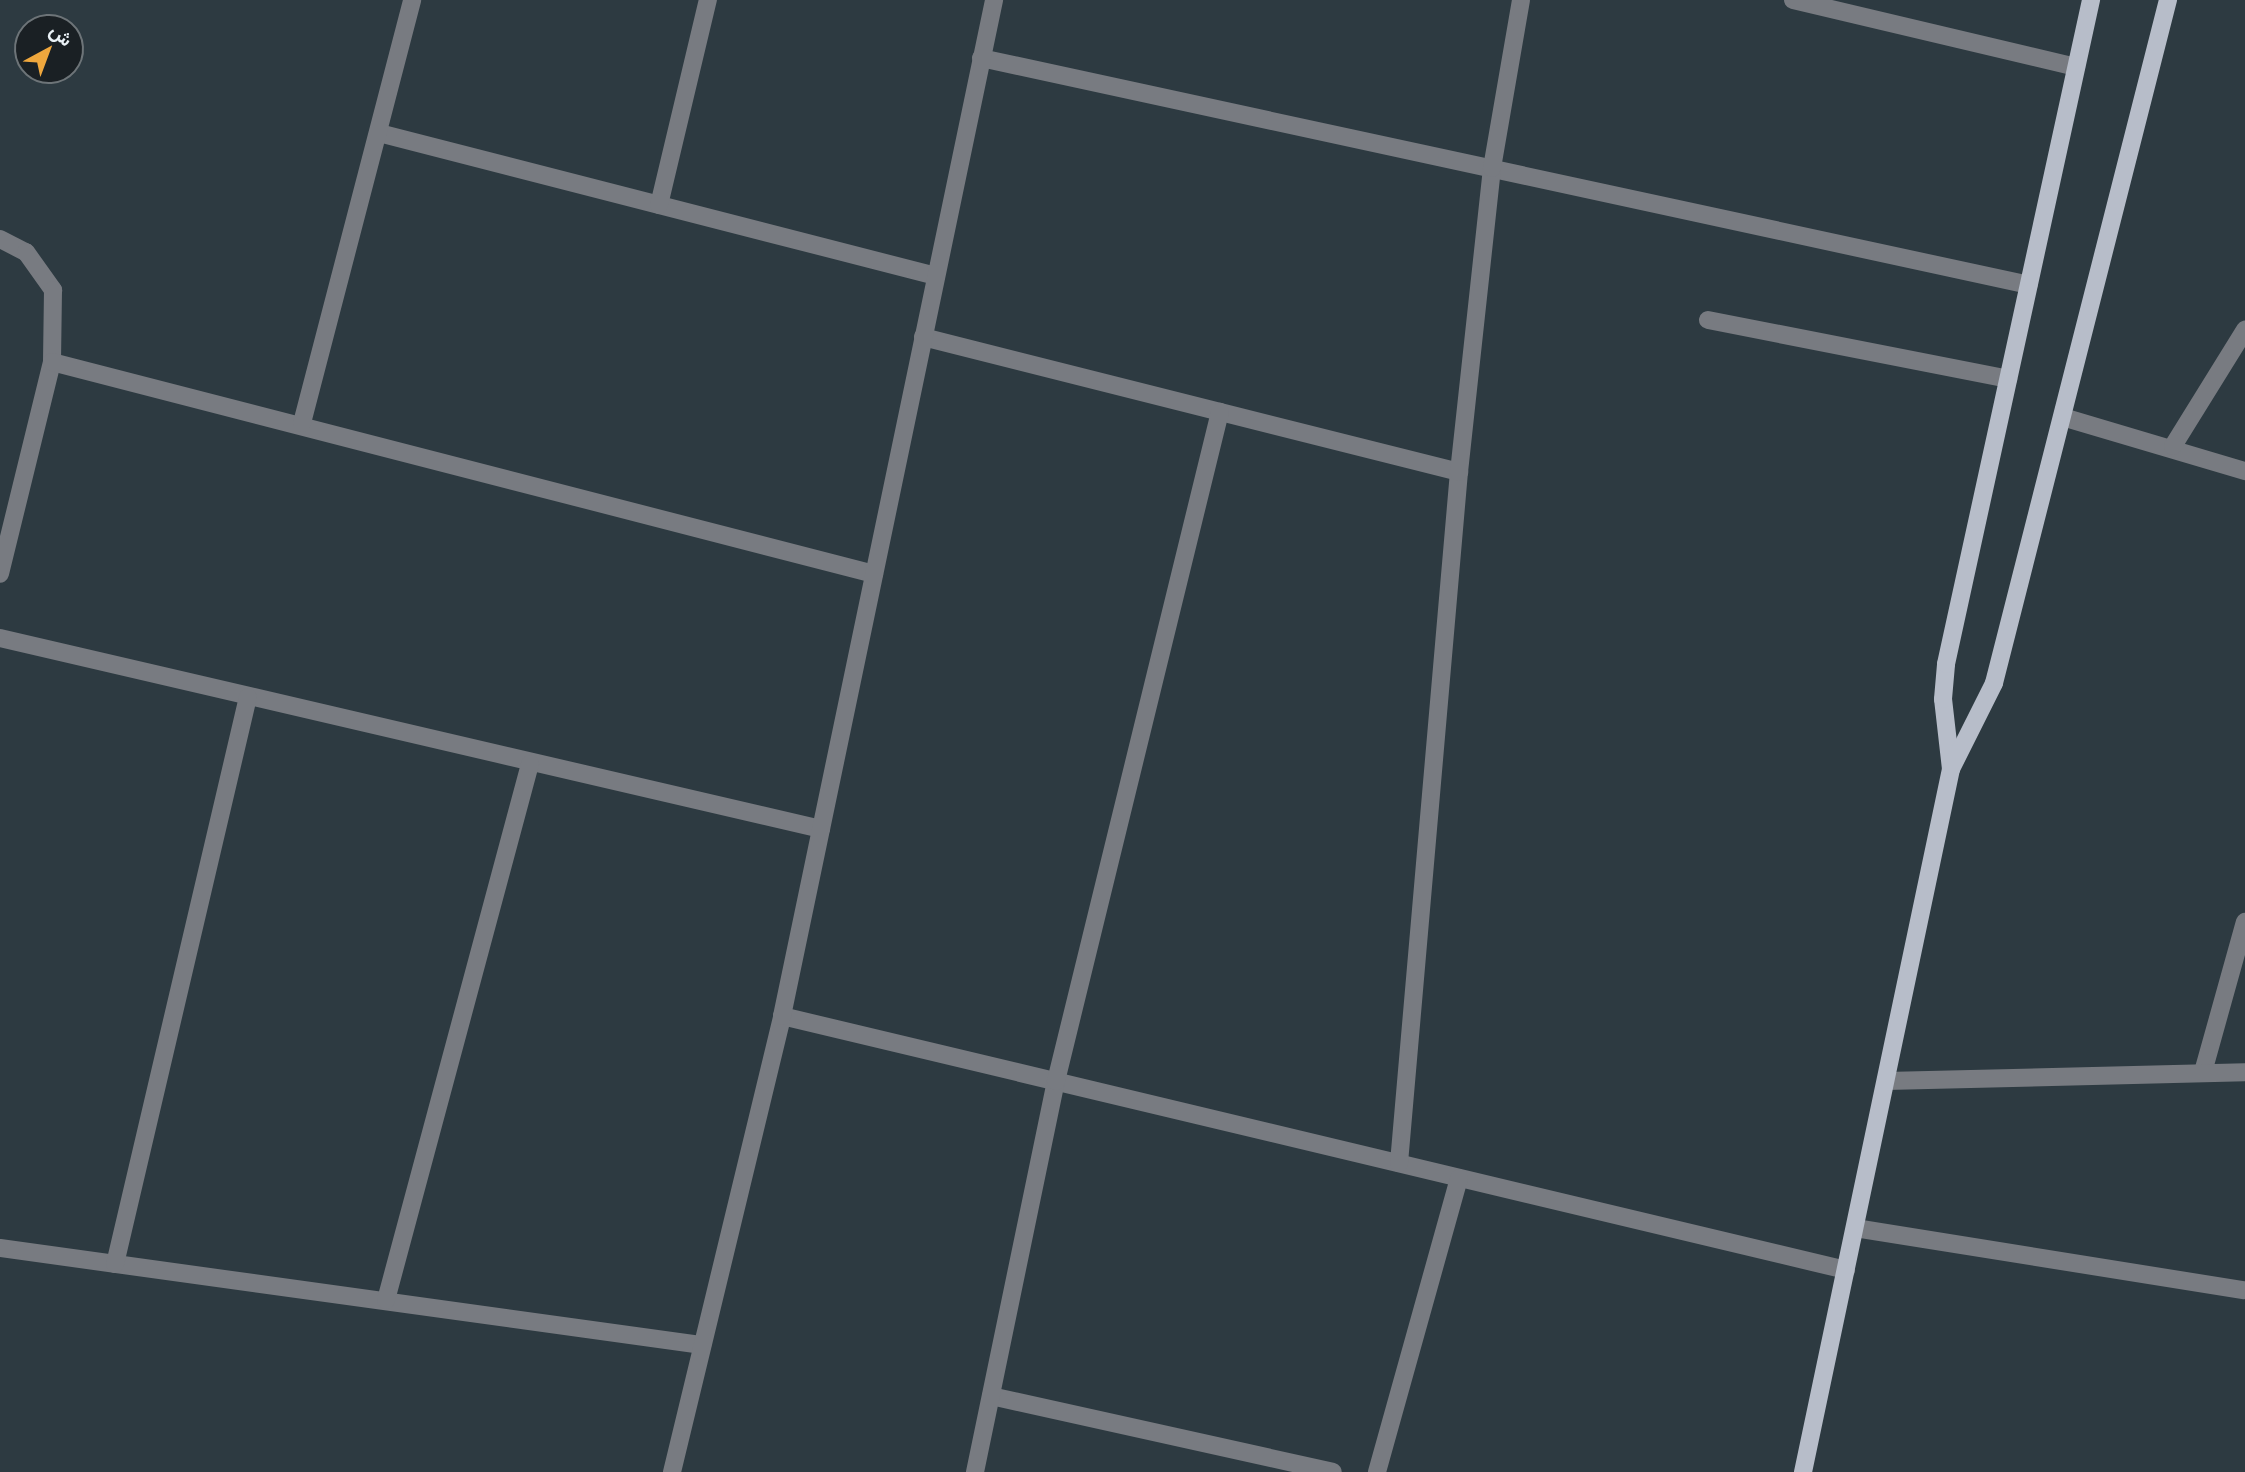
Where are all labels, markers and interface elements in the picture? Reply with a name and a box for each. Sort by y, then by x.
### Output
north arrow [14,14,84,84]
text: ش [46,19,77,50]

